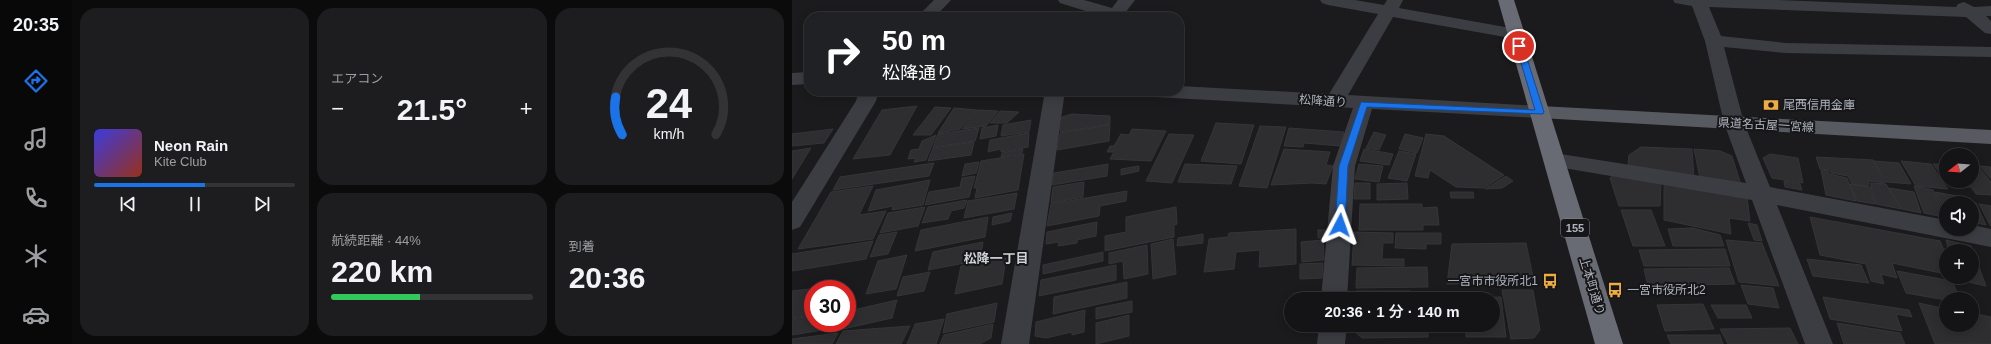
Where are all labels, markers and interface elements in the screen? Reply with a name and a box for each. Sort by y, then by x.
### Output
text: 20:35 [13,15,59,35]
text: 50 m [882,25,946,56]
icon: right [816,28,868,80]
pin [1502,29,1536,63]
icon: arrive [1508,35,1530,57]
text: 松降通り [882,63,954,83]
icon: directions [22,67,50,95]
text: エアコン [331,71,383,86]
text: 24 [646,79,692,126]
street label: 松降通り [1299,92,1347,110]
text: 21.5° [397,93,467,126]
text: − [331,96,344,121]
text: + [520,96,533,121]
bank icon: 尾西信用金庫 [1762,96,1780,114]
place label: 尾西信用金庫 [1783,98,1855,112]
street label: 県道名古屋一宮線 [1718,115,1814,135]
icon: music [22,125,50,153]
text: km/h [654,125,685,141]
text: Neon Rain [154,137,228,154]
north arrow [1939,148,1979,188]
map controls [1939,148,1979,332]
text: Kite Club [154,154,207,169]
icon: phone [22,184,50,212]
icon: previous [117,193,139,215]
icon: pause [184,193,206,215]
icon: next [251,193,273,215]
button: sound [1939,196,1979,236]
position arrow [1319,204,1361,246]
road number: 155 [1561,219,1589,237]
text: 航続距離 · 44% [331,233,421,248]
text: 到着 [569,239,595,254]
icon: climate [22,242,50,270]
button: + [1939,244,1979,284]
district label: 松降一丁目 [963,251,1029,266]
text: 220 km [331,255,433,288]
street label: 上本町通り [1577,255,1607,317]
text: 20:36 [569,261,645,294]
bus stop icon: 一宮市市役所北1 [1541,272,1559,290]
place label: 一宮市市役所北1 [1447,274,1538,288]
speed limit sign: 30 [804,280,856,332]
bus stop icon: 一宮市役所北2 [1606,281,1624,299]
place label: 一宮市役所北2 [1627,283,1706,297]
button: − [1939,292,1979,332]
icon: car [22,301,50,329]
text: 20:36 · 1 分 · 140 m [1324,303,1460,320]

